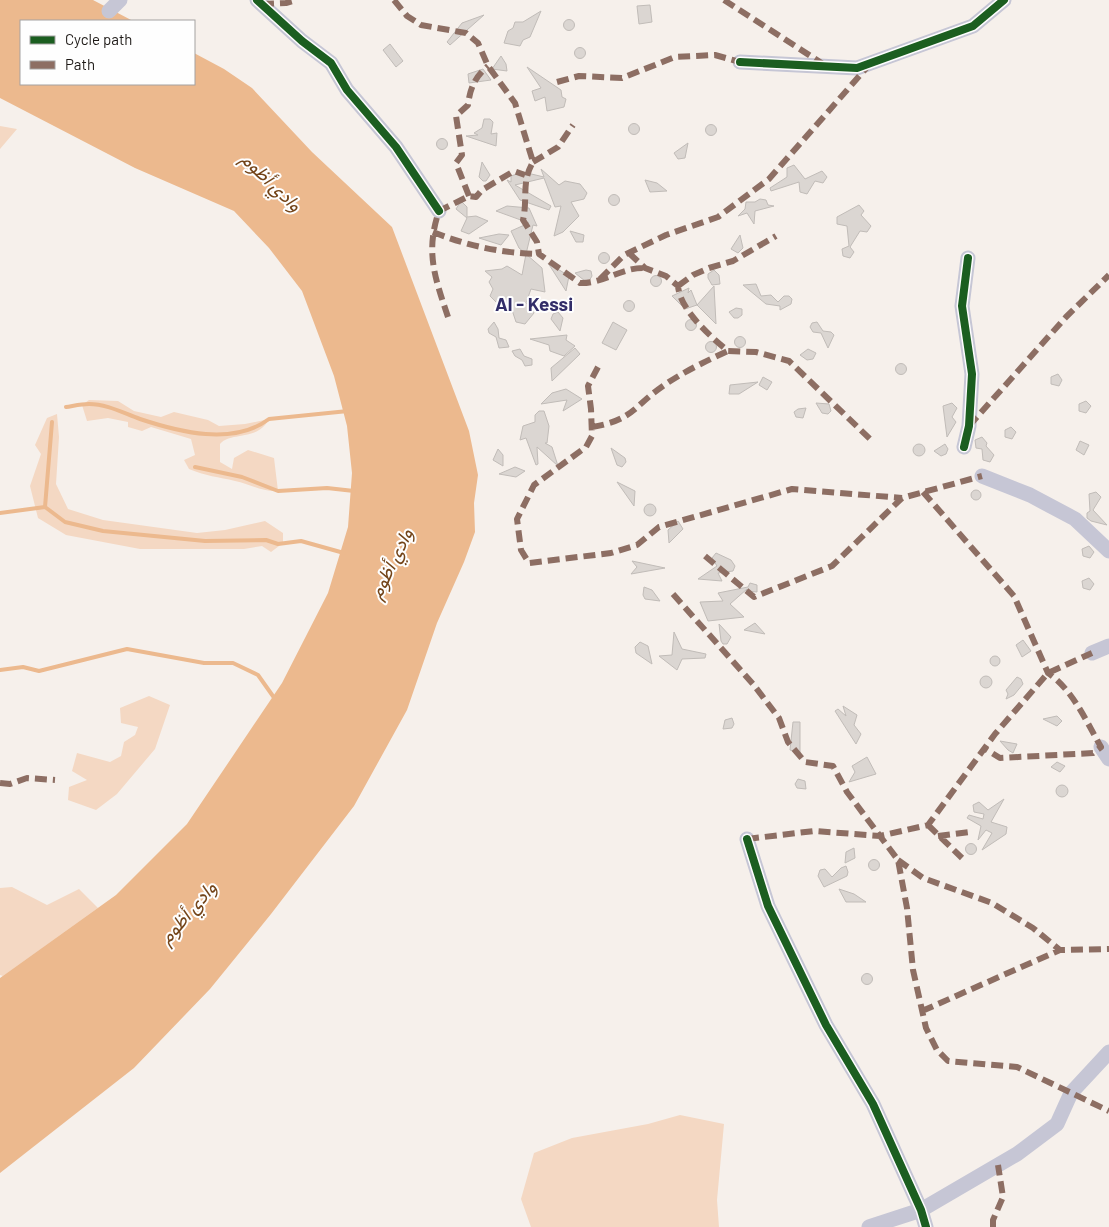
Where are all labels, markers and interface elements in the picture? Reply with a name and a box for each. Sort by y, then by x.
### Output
legend [20,20,195,85]
text: Cycle path [65,30,132,48]
text: Path [65,55,95,73]
water label: وادي أظوم [233,146,308,219]
district label: Al - Kessi [495,292,573,315]
water label: وادي أظوم [363,524,422,605]
water label: وادي أظوم [153,876,225,952]

